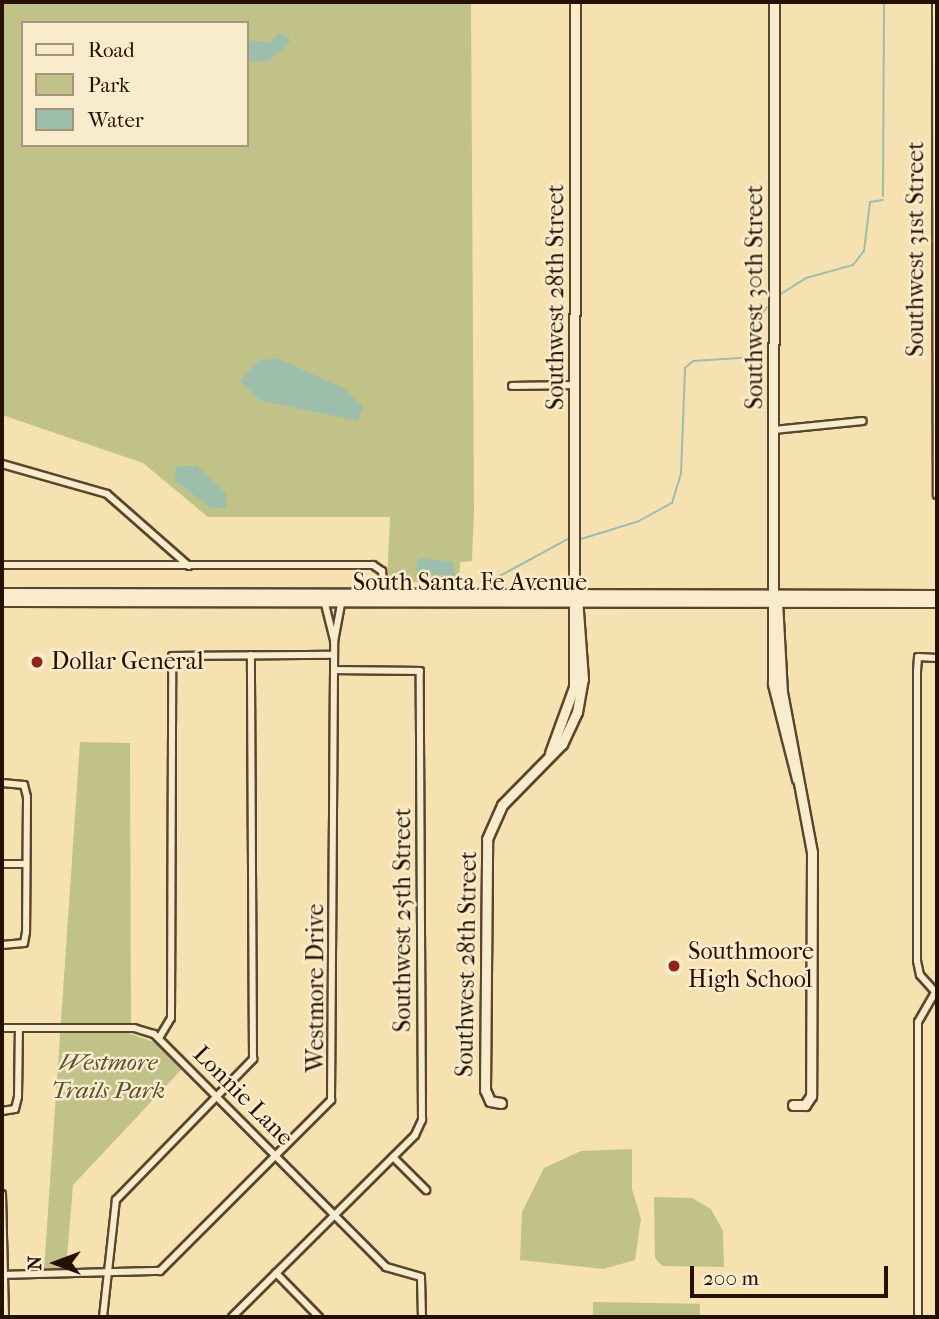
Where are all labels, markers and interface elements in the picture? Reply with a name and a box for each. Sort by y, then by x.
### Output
legend [21,21,248,147]
text: Road [88,38,135,62]
text: Park [88,73,130,97]
text: Water [88,108,144,132]
street label: Southwest 31st Street [902,141,930,357]
street label: Southwest 28th Street [542,184,570,410]
street label: Southwest 30th Street [741,185,769,409]
street label: South Santa Fe Avenue [353,569,587,597]
place label: Dollar General [51,648,204,676]
marker: Dollar General [29,654,45,670]
street label: Southwest 25th Street [389,808,417,1032]
street label: Southwest 28th Street [451,851,483,1077]
street label: Westmore Drive [302,904,330,1072]
place label: Southmoore High School [688,938,814,994]
marker: Southmoore High School [666,958,682,974]
street label: Lonnie Lane [187,1040,299,1152]
park label: Westmore Trails Park [51,1049,165,1105]
north arrow [21,1228,91,1298]
scale bar [694,1252,892,1296]
text: N [24,1256,46,1270]
text: 200 m [703,1266,759,1290]

